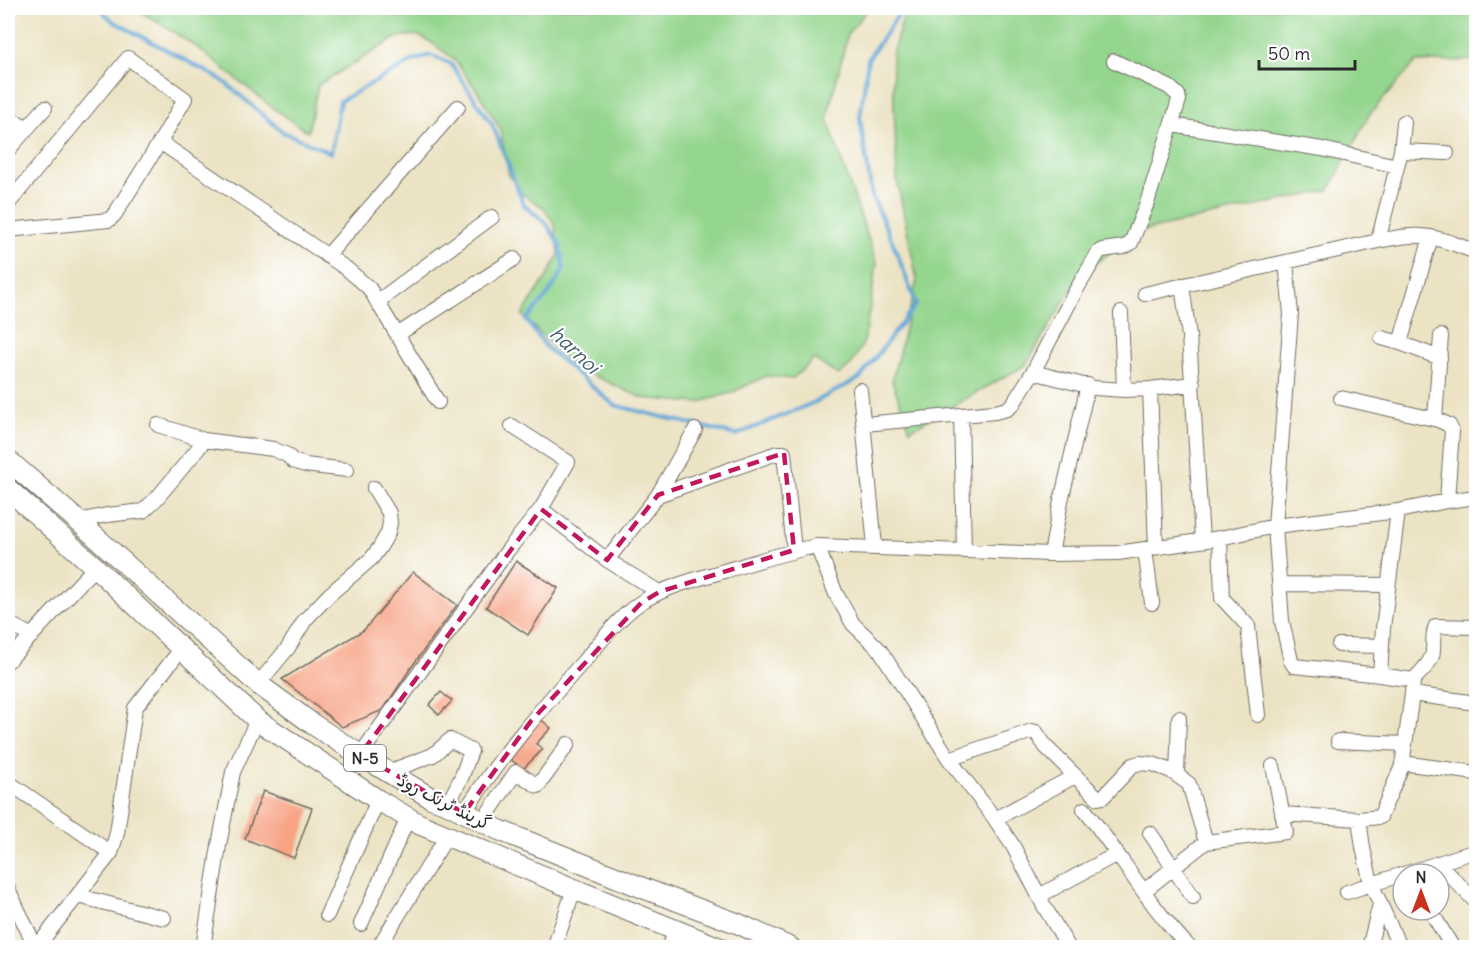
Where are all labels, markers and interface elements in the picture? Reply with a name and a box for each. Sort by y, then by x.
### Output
scale bar [1259,33,1355,71]
text: 50 m [1268,42,1310,65]
water label: harnoi [545,321,607,380]
road number: N-5 [344,745,386,771]
street label: گرینڈ ٹرنک روڈ [393,768,495,835]
north arrow [1391,862,1451,922]
text: N [1415,867,1427,887]

